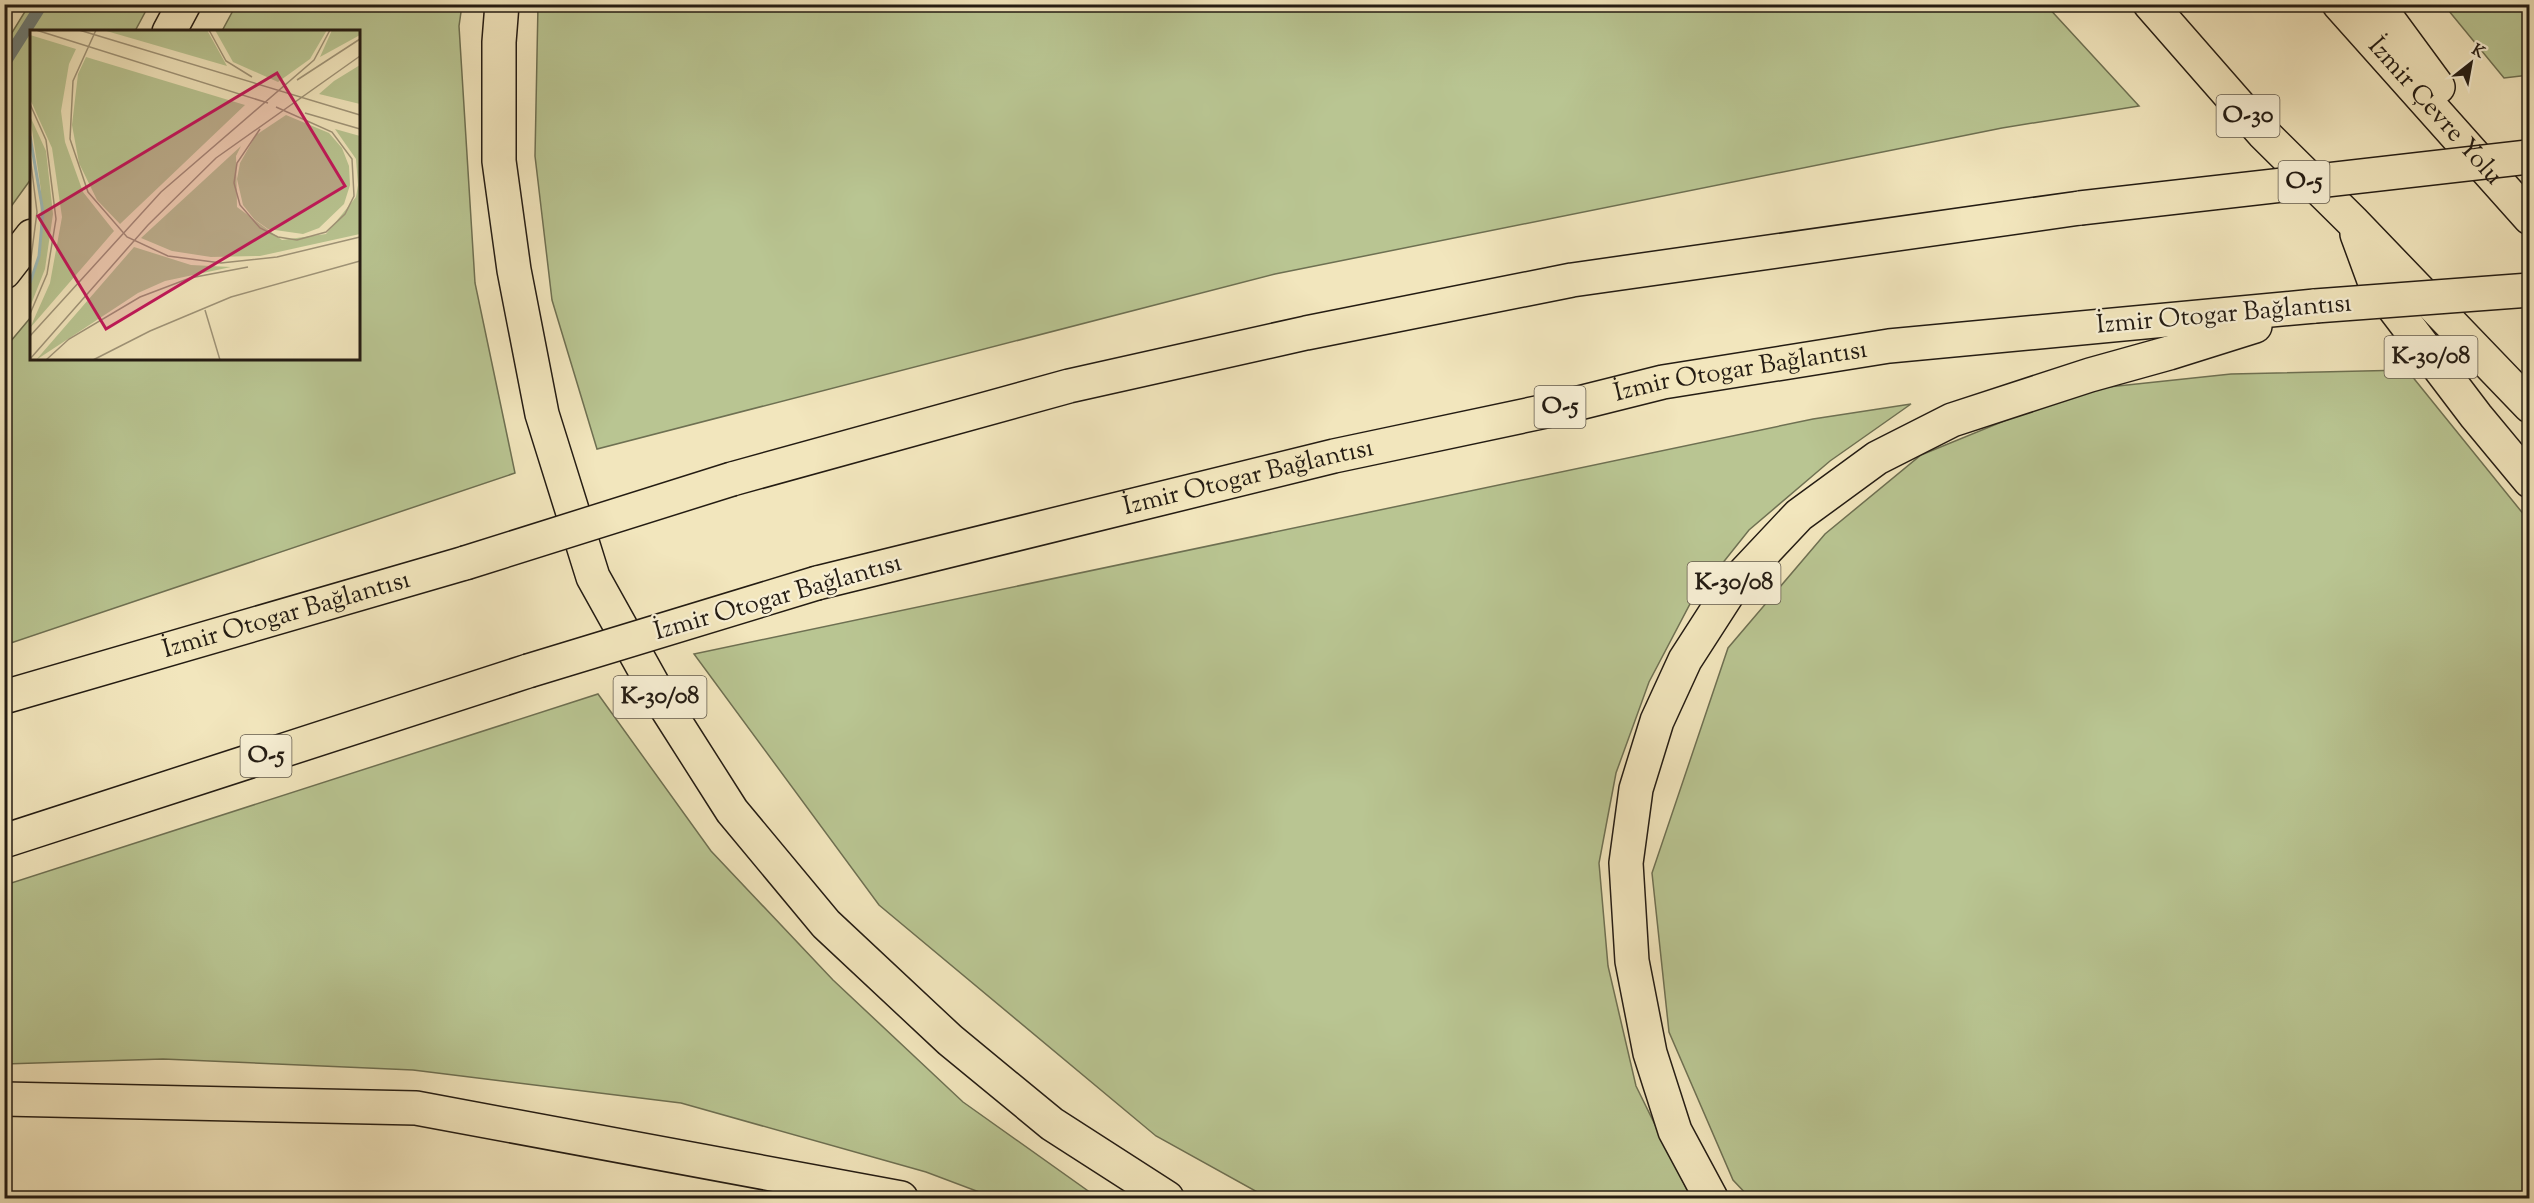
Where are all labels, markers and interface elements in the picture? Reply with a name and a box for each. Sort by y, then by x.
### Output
street label: İzmir Çevre Yolu [2359,29,2511,194]
inset map [30,30,360,360]
north arrow [2441,33,2501,93]
text: K [2467,39,2489,65]
road number: O-30 [2216,95,2280,137]
road number: O-5 [2278,161,2330,203]
street label: İzmir Otogar Bağlantısı [2095,285,2353,345]
street label: İzmir Otogar Bağlantısı [1610,331,1870,412]
road number: K-30/08 [2384,336,2478,378]
road number: O-5 [1534,386,1586,428]
street label: İzmir Otogar Bağlantısı [1119,430,1377,526]
street label: İzmir Otogar Bağlantısı [650,545,906,651]
street label: İzmir Otogar Bağlantısı [158,561,415,668]
road number: K-30/08 [1688,562,1780,604]
road number: K-30/08 [614,676,706,718]
road number: O-5 [240,735,292,777]

